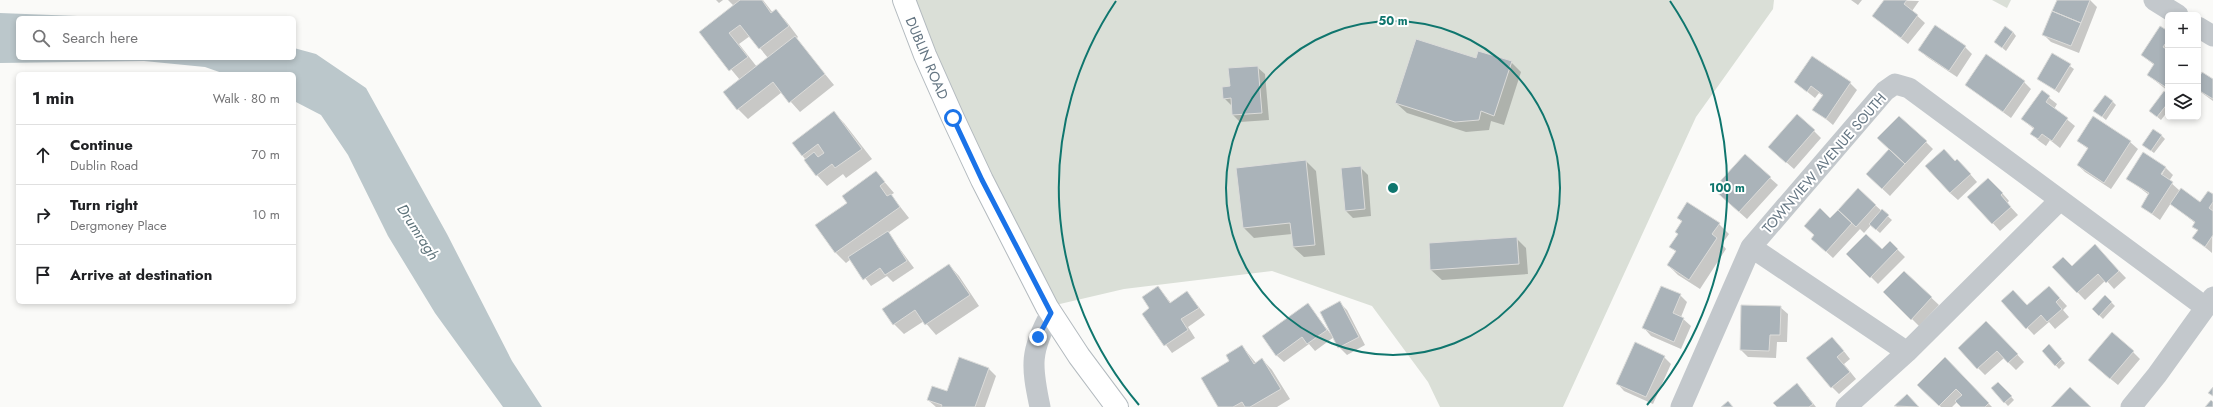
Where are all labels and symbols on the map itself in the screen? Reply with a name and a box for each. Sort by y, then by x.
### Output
text: 50 m [1378,12,1408,30]
street label: DUBLIN ROAD [901,14,953,102]
street label: TOWNVIEW AVENUE SOUTH [1757,89,1891,237]
route start [944,109,962,127]
text: 100 m [1709,179,1745,197]
centre of rings [1386,181,1400,195]
water label: Drumragh [392,200,444,264]
route end [1029,328,1047,346]

